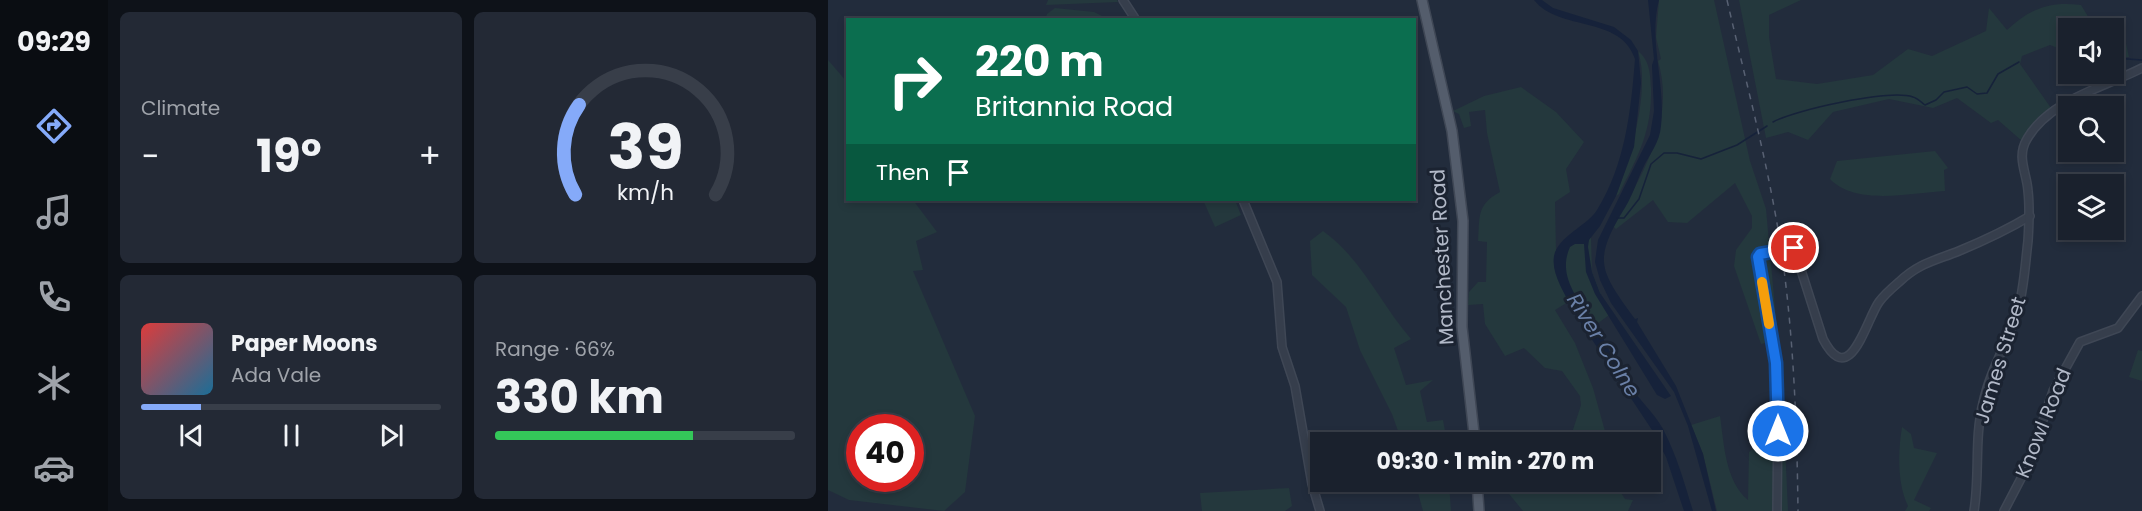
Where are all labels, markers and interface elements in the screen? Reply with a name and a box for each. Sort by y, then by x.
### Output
map controls [2058,18,2124,240]
button: sound [2058,18,2124,84]
text: 09:29 [17,23,91,60]
text: 220 m [975,32,1104,91]
icon: right [876,42,954,120]
text: Britannia Road [975,88,1173,125]
text: Climate [141,94,220,122]
button: search [2058,96,2124,162]
text: 39 [607,103,683,191]
icon: directions [33,105,75,147]
text: 19° [256,125,322,188]
text: − [141,133,159,180]
text: + [418,133,441,180]
icon: arrive [942,156,975,189]
text: Then [876,157,930,188]
street label: Manchester Road [1423,168,1461,346]
button: layers [2058,174,2124,240]
text: km/h [616,177,674,208]
icon: music [33,191,75,233]
pin [1768,222,1819,273]
icon: arrive [1777,231,1810,264]
icon: phone [33,276,75,318]
water label: River Colne [1560,287,1648,403]
street label: James Street [1967,293,2033,427]
text: Paper Moons [231,328,378,359]
text: Range · 66% [495,335,615,363]
text: Ada Vale [231,361,321,389]
icon: climate [33,362,75,404]
street label: Knowl Road [2008,364,2078,482]
text: 330 km [495,366,664,429]
position arrow [1746,399,1810,463]
speed limit sign: 40 [846,414,924,492]
icon: previous [175,419,208,452]
icon: pause [275,419,308,452]
icon: next [375,419,408,452]
text: 09:30 · 1 min · 270 m [1377,446,1594,477]
icon: car [33,447,75,489]

